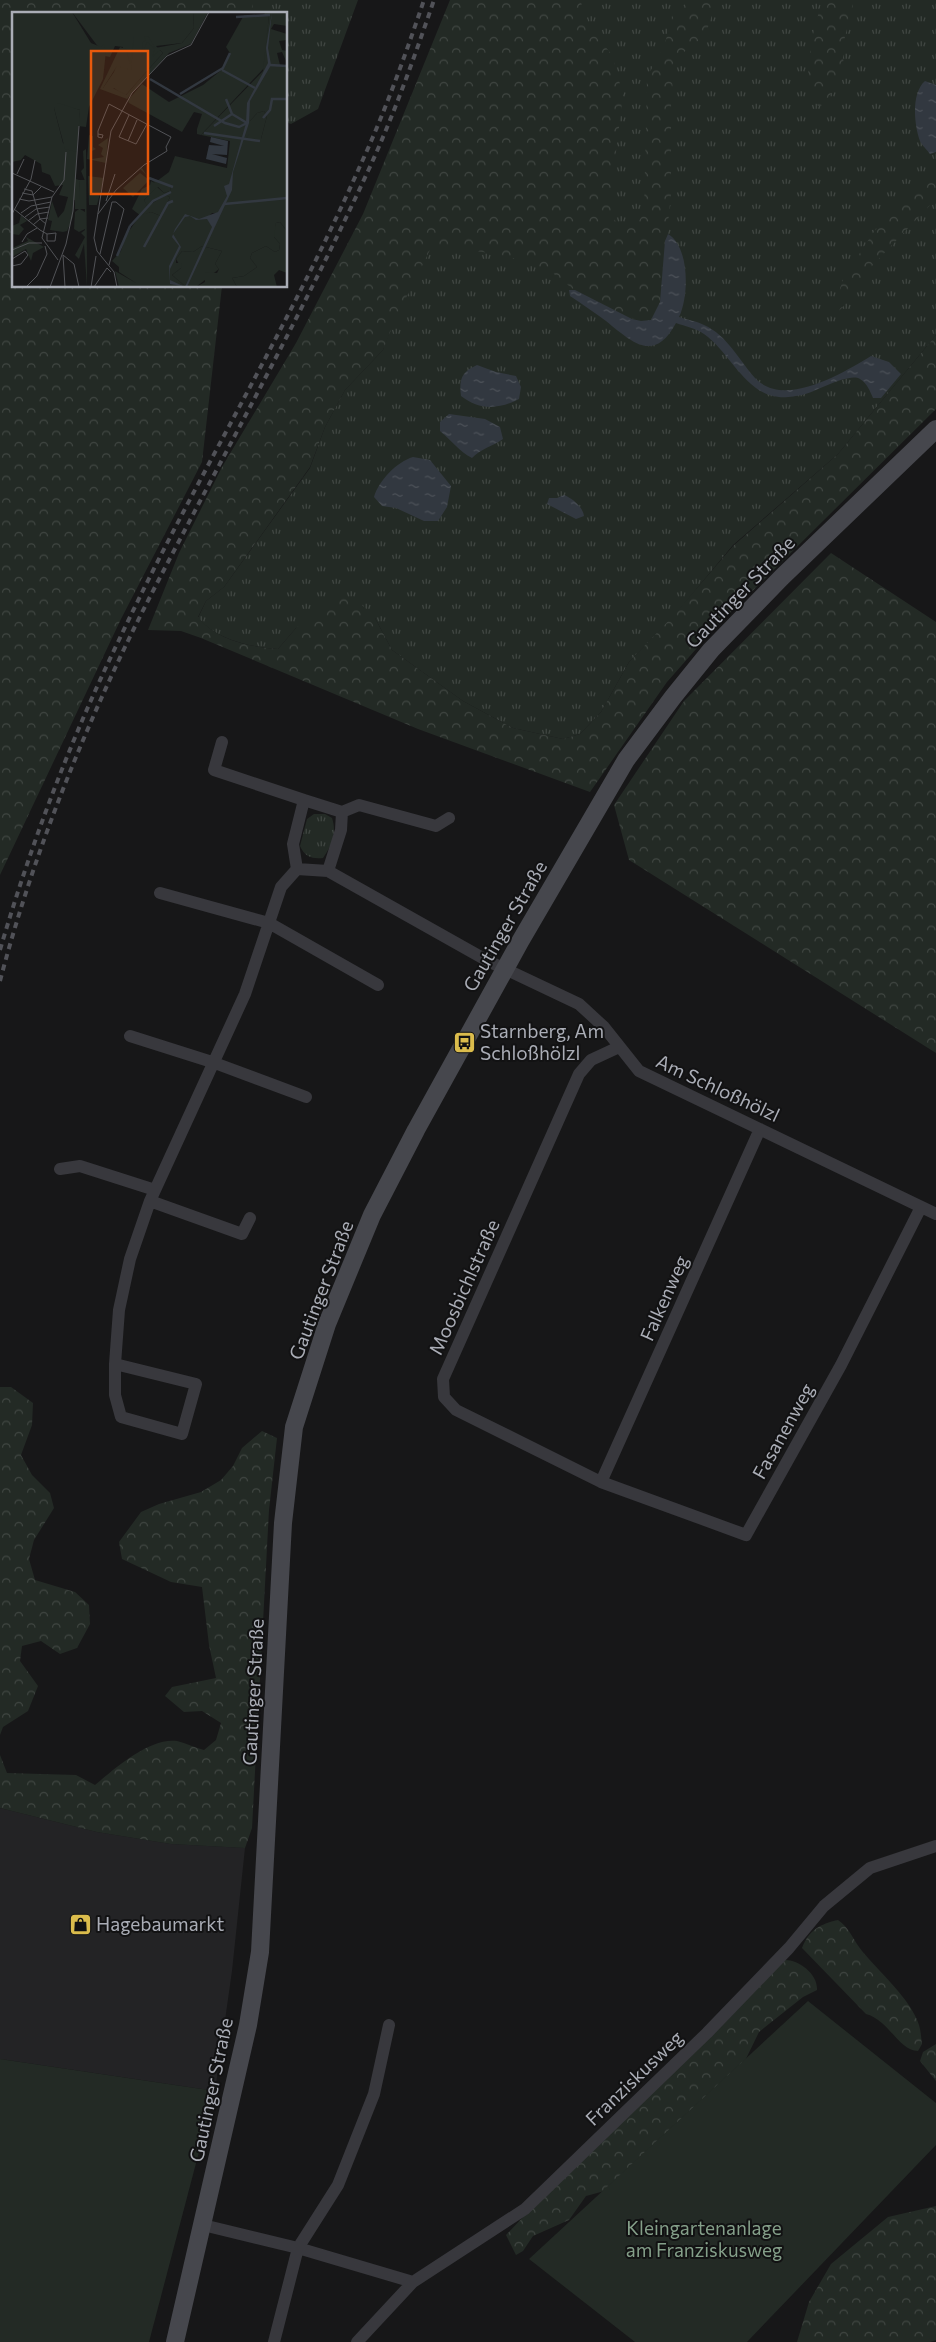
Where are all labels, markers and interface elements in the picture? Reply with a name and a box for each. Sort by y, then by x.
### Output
inset map [12,12,288,288]
street label: Gautinger Straße [680,531,799,653]
street label: Gautinger Straße [458,856,551,995]
place label: Starnberg, Am Schloßhölzl [480,1019,604,1064]
bus stop icon: Starnberg, Am Schloßhölzl [452,1030,476,1054]
street label: Am Schloßhölzl [653,1049,784,1126]
street label: Moosbichlstraße [423,1216,504,1358]
street label: Gautinger Straße [283,1217,358,1363]
street label: Falkenweg [635,1252,693,1344]
street label: Fasanenweg [747,1379,818,1483]
street label: Gautinger Straße [237,1618,268,1766]
shop icon: Hagebaumarkt [68,1912,92,1936]
place label: Hagebaumarkt [96,1912,224,1935]
street label: Gautinger Straße [184,2016,237,2164]
street label: Franziskusweg [580,2025,687,2130]
park label: Kleingartenanlage am Franziskusweg [626,2216,782,2261]

